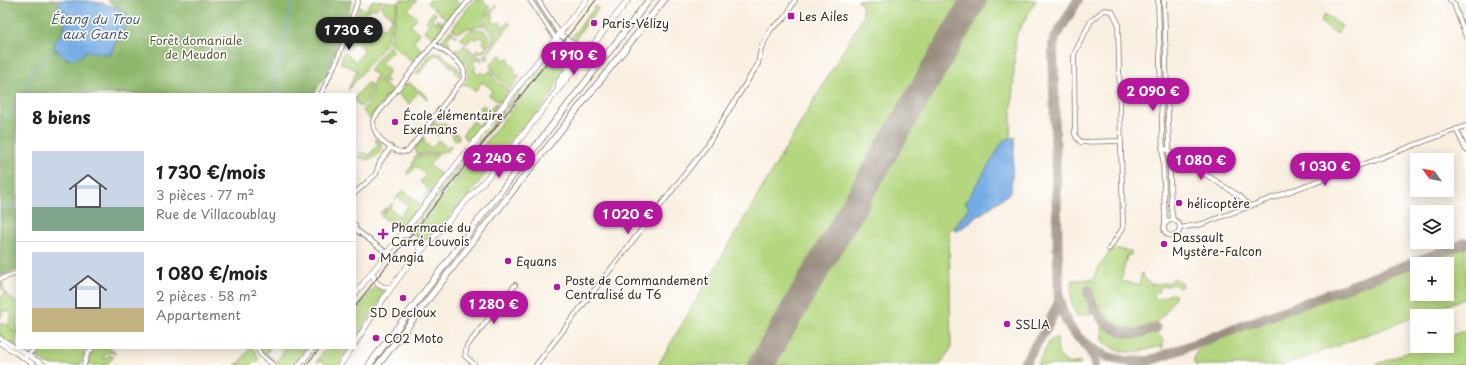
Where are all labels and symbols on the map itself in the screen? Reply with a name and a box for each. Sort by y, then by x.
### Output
place label: Les Ailes [799,7,849,25]
water label: Étang du Trou aux Gants [51,9,141,43]
marker: Les Ailes [786,11,796,21]
place label: Paris-Vélizy [602,14,669,32]
pin: 1 730 € [312,17,386,51]
marker: Paris-Vélizy [589,18,599,28]
park label: Forêt domaniale de Meudon [149,31,243,63]
pin: 1 910 € [537,42,611,76]
pin: 2 090 € [1116,78,1190,112]
place label: École élémentaire Exelmans [403,106,503,138]
marker: École élémentaire Exelmans [390,117,400,127]
pin: 2 240 € [462,145,536,179]
pin: 1 080 € [1164,147,1238,181]
pin: 1 030 € [1288,153,1362,187]
north arrow [1410,153,1454,197]
place label: hélicoptère [1187,194,1251,212]
marker: hélicoptère [1174,198,1184,208]
pin: 1 020 € [591,201,665,235]
place label: Pharmacie du Carré Louvois [391,218,471,250]
place label: Dassault Mystère-Falcon [1172,228,1262,260]
marker: Pharmacie du Carré Louvois [378,229,388,239]
marker: Dassault Mystère-Falcon [1159,239,1169,249]
place label: Mangia [380,248,425,266]
marker: Mangia [367,252,377,262]
place label: Equans [516,252,557,270]
marker: Equans [503,256,513,266]
place label: Poste de Commandement Centralisé du T6 [565,271,708,303]
marker: Poste de Commandement Centralisé du T6 [552,282,562,292]
pin: 1 280 € [457,291,531,325]
marker: SD Decloux [398,293,408,303]
place label: SD Decloux [370,303,437,321]
place label: SSLIA [1015,315,1050,333]
marker: SSLIA [1002,319,1012,329]
place label: CO2 Moto [384,329,443,347]
marker: CO2 Moto [371,333,381,343]

